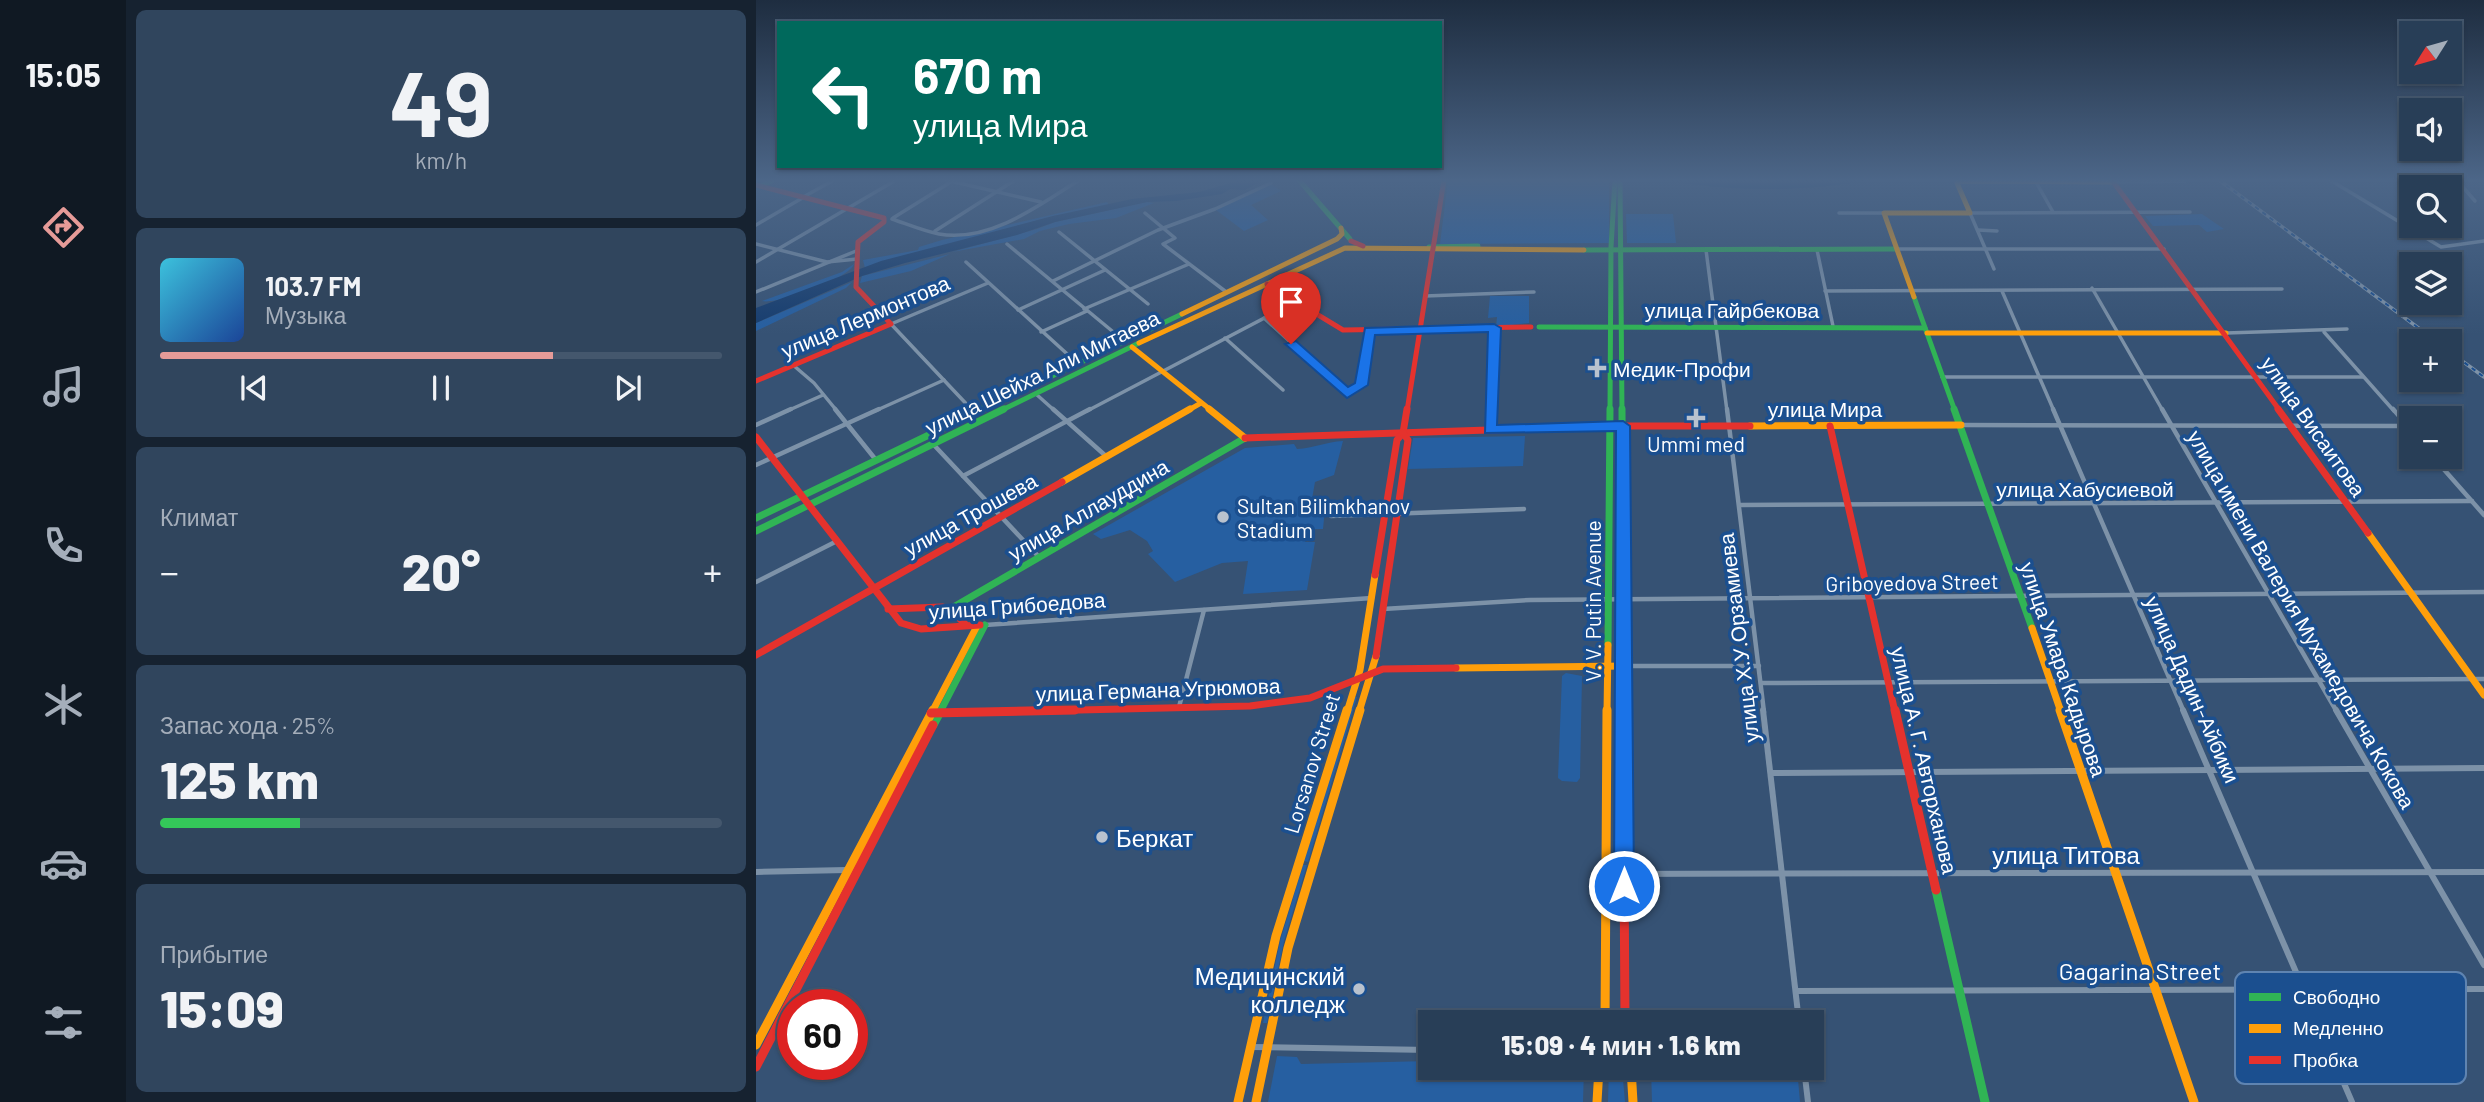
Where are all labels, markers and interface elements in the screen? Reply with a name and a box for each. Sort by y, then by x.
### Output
north arrow [2399,21,2462,84]
map controls [2399,21,2462,469]
text: 670 m [913,45,1042,104]
text: 49 [389,46,493,155]
icon: left [798,49,889,140]
text: 15:05 [25,55,101,93]
button: sound [2399,98,2462,161]
text: улица Мира [913,105,1088,143]
text: km/h [415,146,467,174]
button: search [2399,175,2462,238]
icon: directions [39,203,88,252]
button: layers [2399,252,2462,315]
street label: улица Лермонтова [777,269,953,363]
text: 103.7 FM [265,270,361,301]
pin [1261,272,1321,344]
icon: arrive [1272,283,1310,321]
street label: улица Гайрбекова [1645,297,1820,322]
text: Музыка [265,301,346,329]
street label: улица Шейха Али Митаева [921,304,1163,440]
button: + [2399,329,2462,392]
street label: улица Висаитова [2256,351,2372,501]
place label: Медик-Профи [1613,356,1751,381]
marker: Медик-Профи [1587,358,1607,378]
icon: music [39,362,88,411]
icon: previous [235,369,273,407]
icon: pause [422,369,460,407]
icon: next [609,369,647,407]
street label: улица Мира [1768,396,1883,421]
button: − [2399,406,2462,469]
marker: Ummi med [1686,408,1706,428]
street label: улица имени Валерия Мухамедовича Кокова [2183,425,2421,813]
place label: Ummi med [1647,431,1745,456]
street label: улица Аллауддина [1003,453,1173,565]
street label: улица Трошева [899,467,1041,561]
street label: улица Хабусиевой [1996,476,2174,501]
place label: Sultan Bilimkhanov Stadium [1237,493,1410,542]
text: Климат [160,503,238,531]
marker: Sultan Bilimkhanov Stadium [1215,509,1231,525]
street label: V. V. Putin Avenue [1580,520,1605,682]
icon: phone [39,521,88,570]
street label: улица Х.У.Орзамиева [1713,532,1763,744]
text: 20° [402,539,480,601]
text: − [160,548,179,594]
text: + [703,548,722,594]
street label: улица Умара Кадырова [2016,558,2113,780]
street label: Griboyedova Street [1825,568,1999,596]
street label: улица Грибоедова [928,586,1106,624]
street label: улица Дадин-Айбики [2140,592,2246,786]
street label: улица А. Г. Авторханова [1887,644,1963,876]
street label: улица Германа Угрюмова [1035,672,1281,706]
icon: climate [39,680,88,729]
street label: Lorsanov Street [1278,690,1344,836]
text: Запас хода · 25% [160,711,335,739]
text: 125 km [160,747,319,809]
place label: Беркат [1116,823,1193,852]
marker: Беркат [1094,829,1110,845]
icon: car [39,839,88,888]
street label: улица Титова [1992,840,2140,869]
position arrow [1587,849,1661,923]
text: Прибытие [160,940,268,968]
street label: Gagarina Street [2059,956,2221,985]
place label: Медицинский колледж [1195,961,1345,1018]
legend [2235,972,2466,1084]
text: 15:09 [160,976,284,1038]
marker: Медицинский колледж [1351,981,1367,997]
text: Свободно [2293,985,2380,1008]
speed limit sign: 60 [777,989,868,1080]
icon: filters [39,998,88,1047]
text: Медленно [2293,1016,2383,1039]
text: 15:09 · 4 мин · 1.6 km [1501,1029,1741,1060]
text: Пробка [2293,1048,2358,1071]

